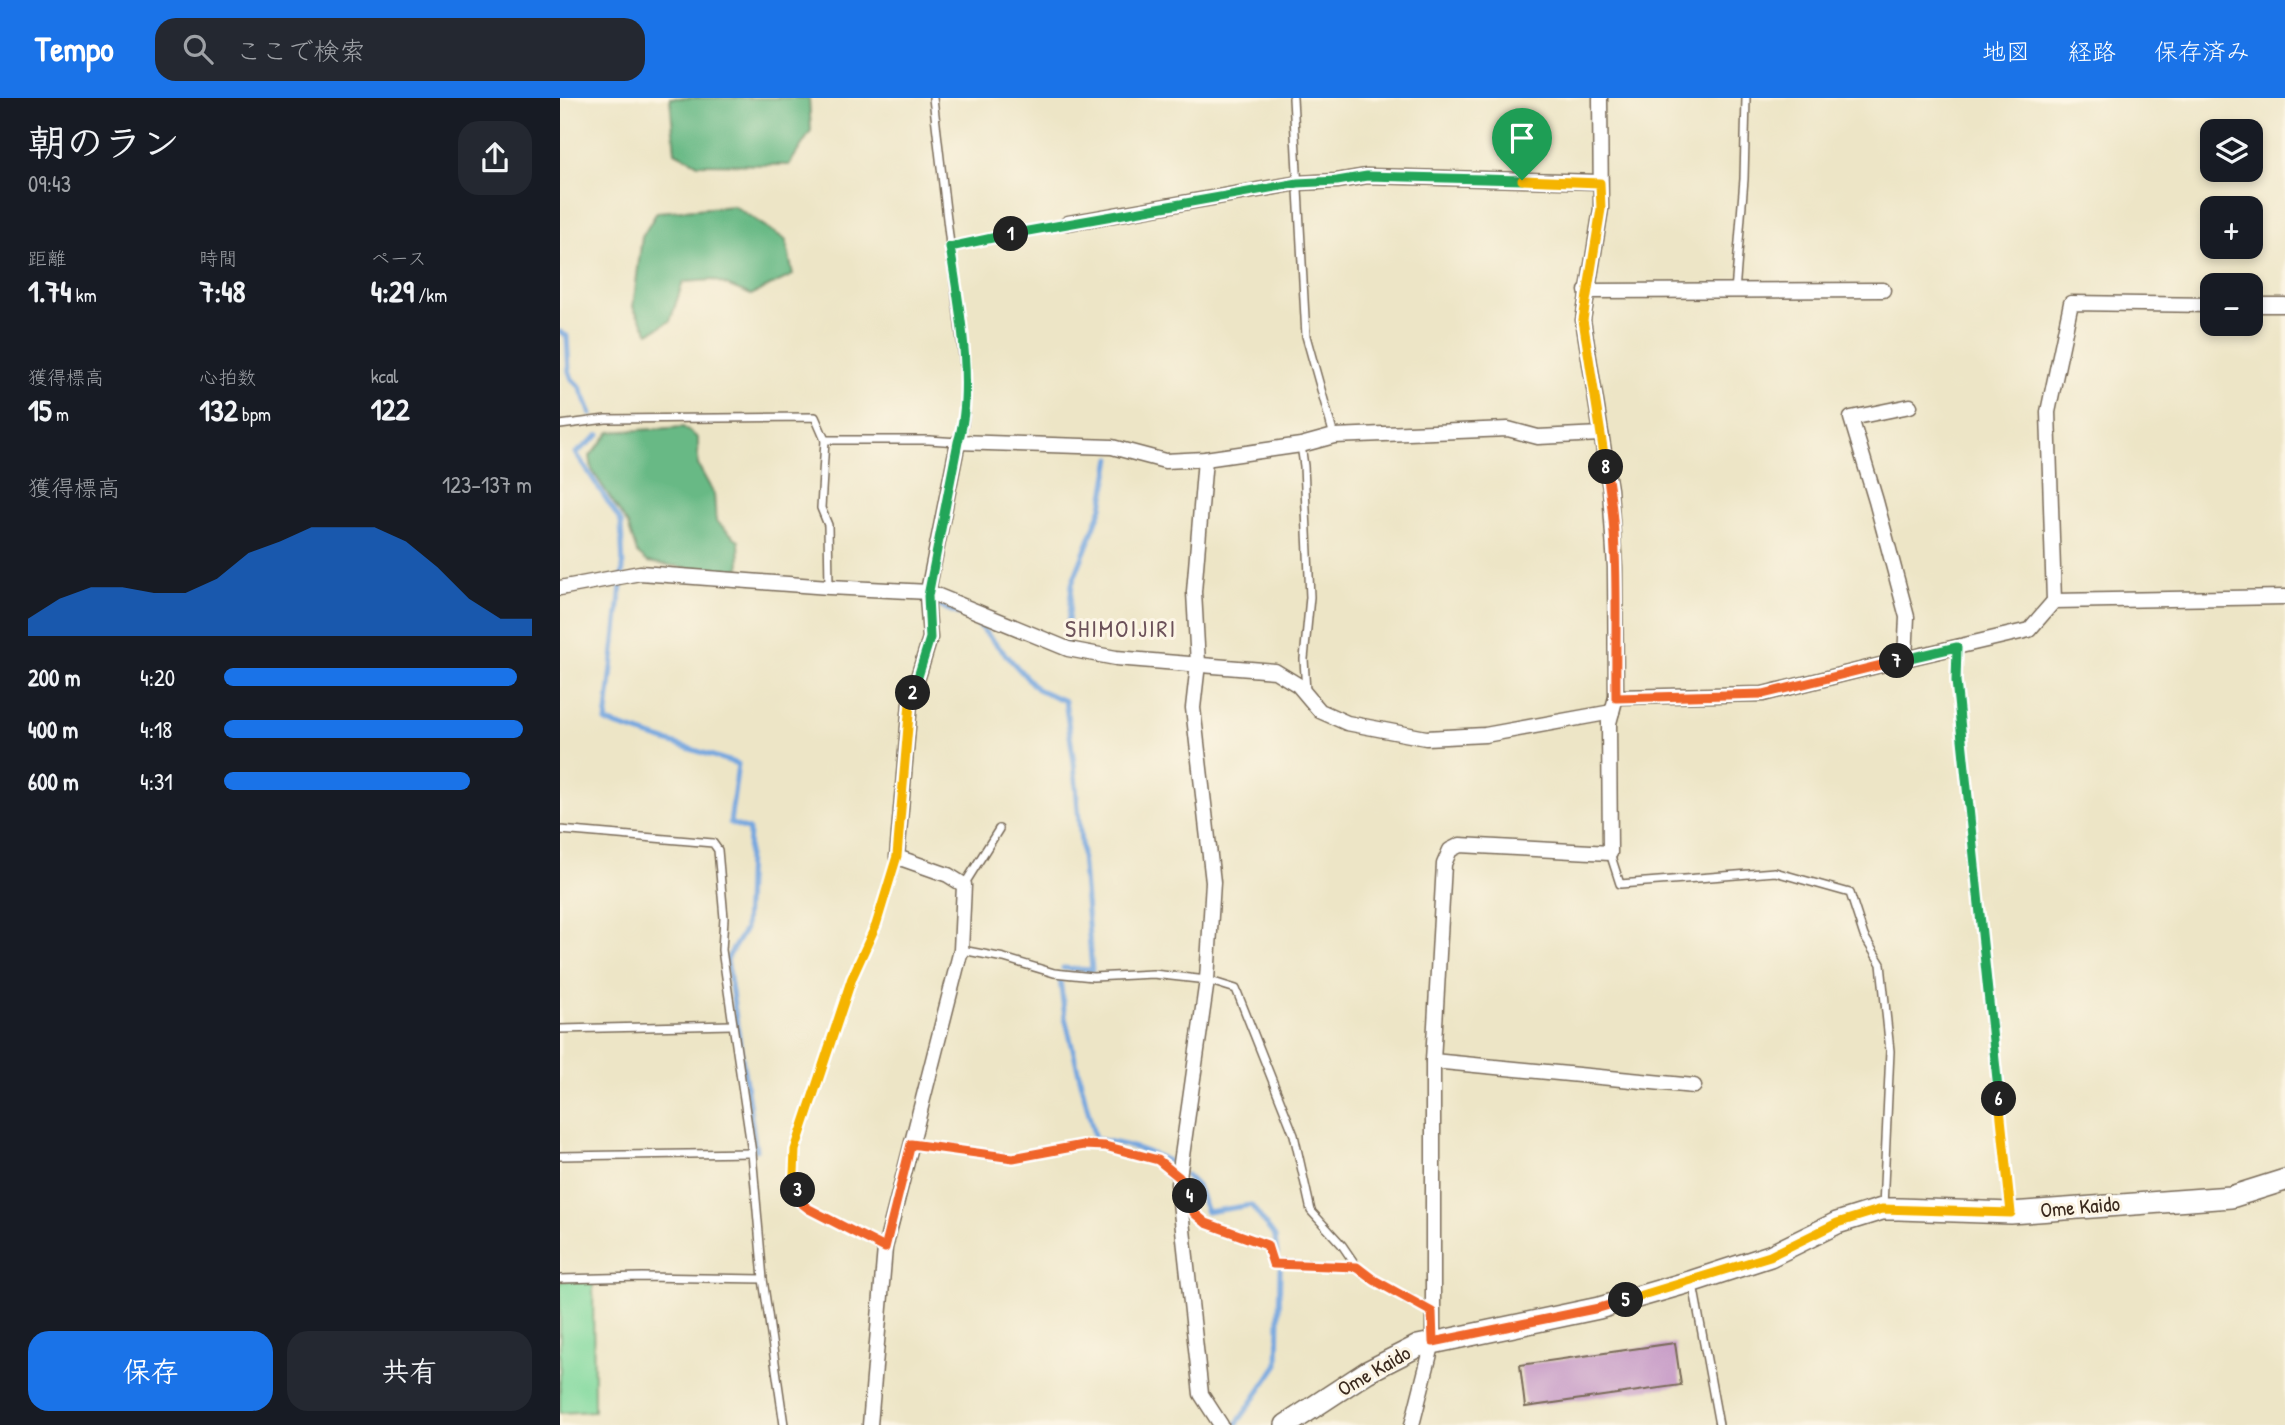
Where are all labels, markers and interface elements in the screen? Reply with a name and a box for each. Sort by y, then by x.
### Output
search box [155,18,645,81]
text: Tempo [35,27,113,71]
icon: search [179,30,217,68]
text: ここで検索 [235,33,365,68]
text: 地図 [1982,35,2030,67]
text: 経路 [2068,35,2116,67]
text: 保存済み [2154,35,2250,67]
pin [1492,108,1552,180]
text: 朝のラン [28,116,180,168]
icon: arrive [1503,119,1541,157]
map controls [2200,119,2263,336]
button: layers [2200,119,2263,182]
button: share [458,121,532,195]
text: 09:43 [28,168,71,199]
button: + [2200,196,2263,259]
pin: 1 [994,216,1028,252]
text: 1 [1007,220,1014,246]
text: 距離 [28,245,66,271]
text: 時間 [199,245,237,271]
text: ペース [371,245,427,271]
text: 1.74 [28,271,71,311]
text: 7:48 [199,271,245,311]
text: 4:29 [371,271,414,311]
button: − [2200,273,2263,336]
text: km [71,282,97,308]
text: /km [414,282,447,308]
text: kcal [371,363,398,389]
text: 獲得標高 [28,364,104,390]
text: 心拍数 [199,364,256,390]
text: 122 [371,389,410,429]
text: 15 [28,390,52,430]
text: 132 [199,390,238,430]
text: m [52,401,69,427]
text: bpm [238,401,271,427]
pin: 8 [1588,450,1624,484]
text: 8 [1601,453,1610,479]
text: 123–137 m [442,469,532,500]
text: 獲得標高 [28,472,120,503]
district label: SHIMOIJIRI [1065,612,1177,644]
pin: 7 [1880,644,1914,678]
text: 7 [1892,647,1901,673]
text: 200 m [28,662,80,693]
text: 4:20 [140,662,175,693]
pin: 2 [896,676,930,710]
text: 2 [908,679,917,705]
text: 400 m [28,714,78,745]
text: 4:18 [140,714,172,745]
text: 600 m [28,766,79,797]
text: 4:31 [140,766,173,797]
pin: 6 [1982,1082,2016,1116]
text: 6 [1995,1085,2002,1111]
pin: 3 [780,1172,816,1208]
text: 3 [793,1176,802,1202]
pin: 4 [1172,1178,1208,1214]
text: 4 [1186,1182,1193,1208]
street label: Ome Kaido [2039,1189,2121,1224]
pin: 5 [1608,1282,1644,1318]
text: 5 [1621,1286,1630,1312]
button: 保存 [28,1331,273,1411]
button: 共有 [287,1331,532,1411]
street label: Ome Kaido [1332,1338,1416,1403]

